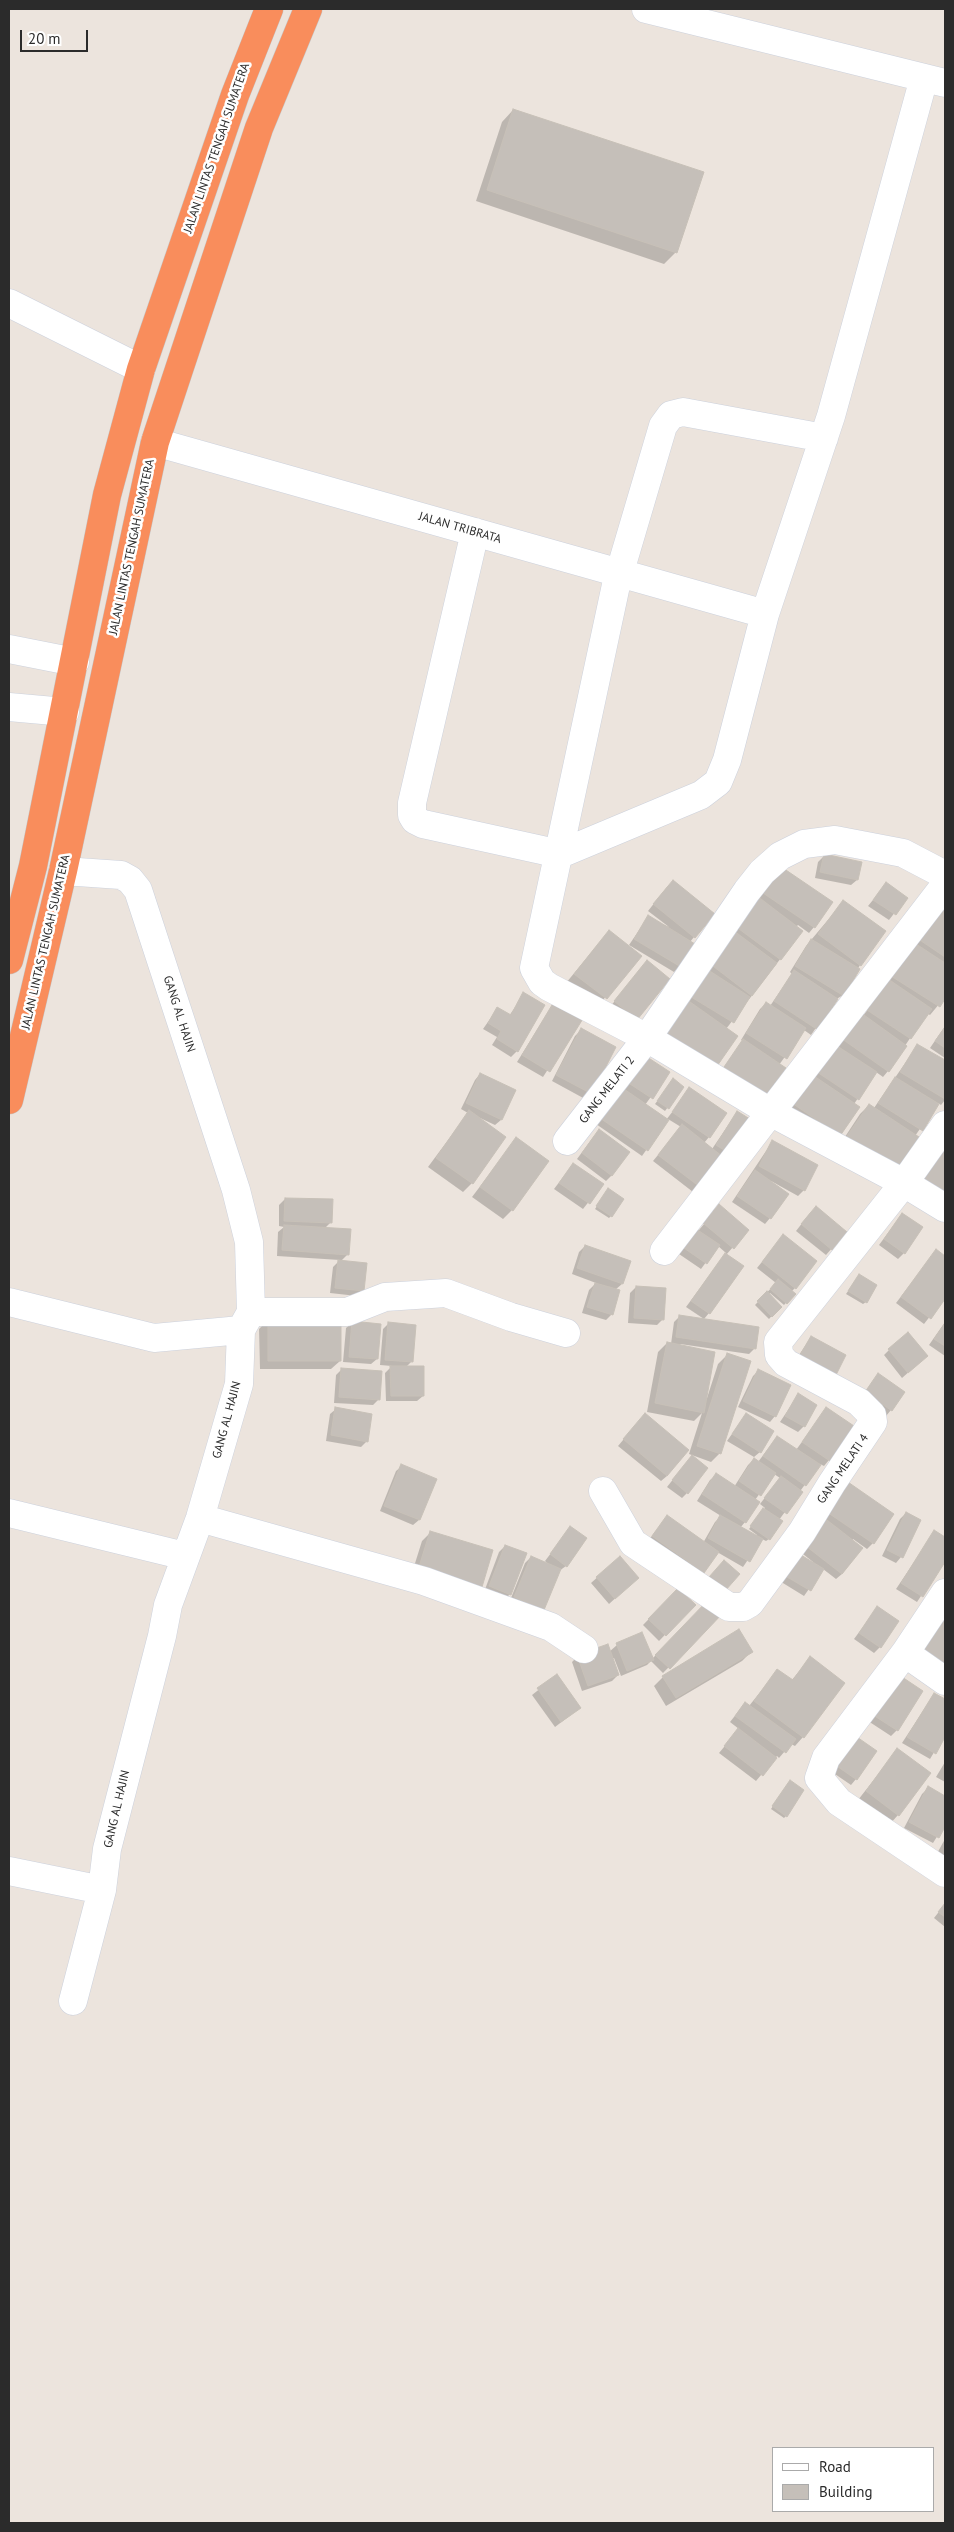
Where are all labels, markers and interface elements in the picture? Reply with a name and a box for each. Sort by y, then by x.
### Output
scale bar [22,20,90,52]
text: 20 m [28,29,61,48]
street label: JALAN LINTAS TENGAH SUMATERA [181,61,253,235]
street label: JALAN LINTAS TENGAH SUMATERA [106,458,158,636]
street label: JALAN TRIBRATA [417,509,503,547]
street label: JALAN LINTAS TENGAH SUMATERA [19,853,73,1031]
street label: GANG AL HAJIN [160,974,198,1054]
street label: GANG MELATI 2 [576,1054,638,1126]
street label: GANG AL HAJIN [210,1380,244,1460]
street label: GANG MELATI 4 [814,1431,872,1507]
street label: GANG AL HAJIN [101,1769,133,1849]
legend [772,2447,934,2512]
text: Road [819,2457,851,2476]
text: Building [819,2482,873,2501]

